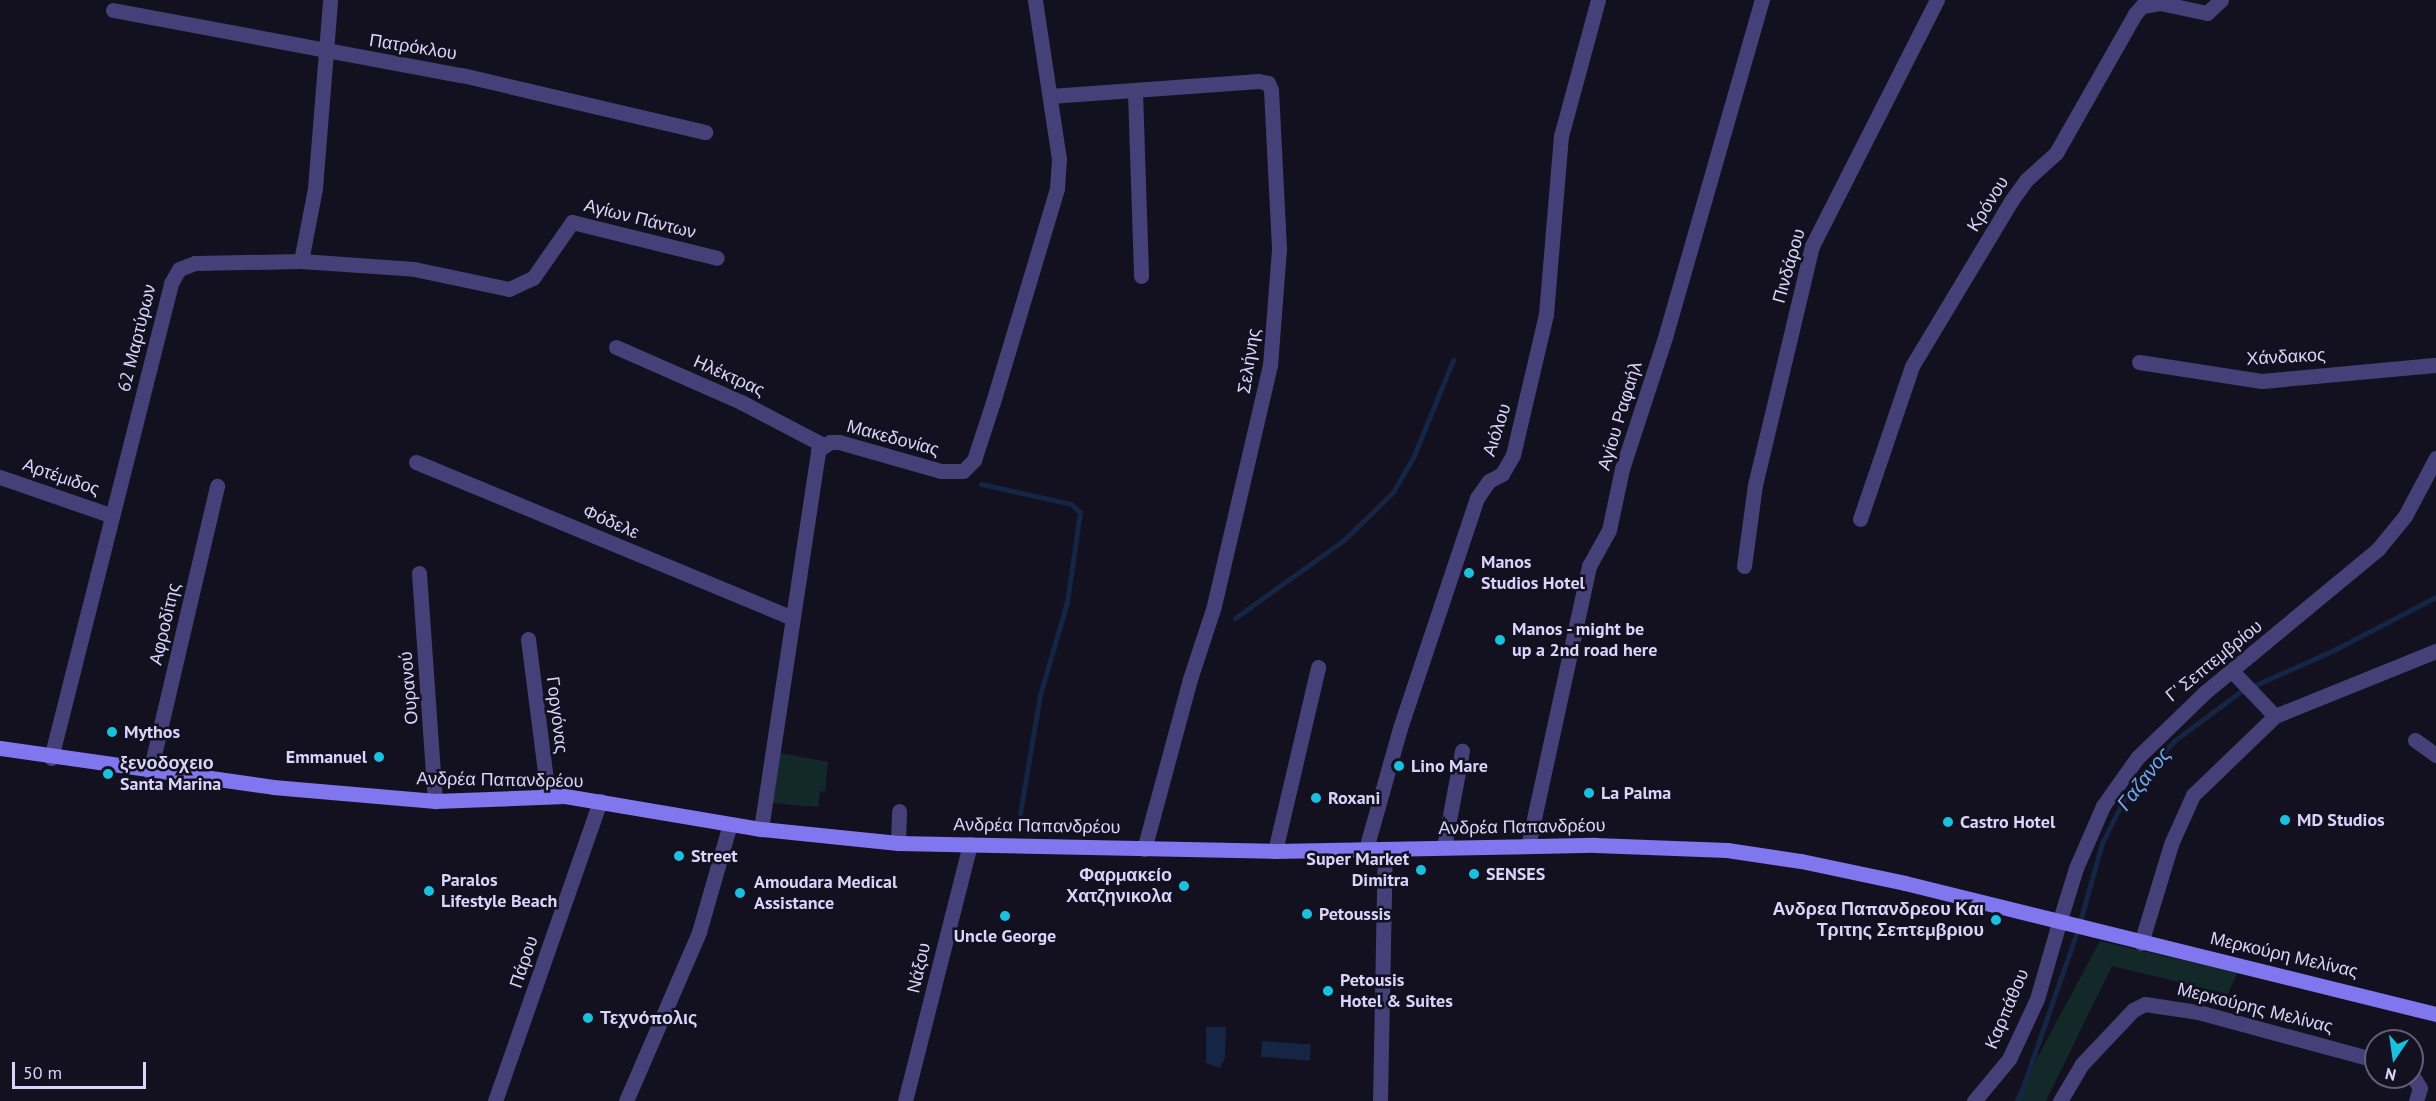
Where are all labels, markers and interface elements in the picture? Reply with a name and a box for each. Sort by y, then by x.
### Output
street label: Πατρόκλου [368,29,458,65]
street label: Κρόνου [1963,172,2013,236]
street label: Αγίων Πάντων [582,195,698,243]
street label: Πινδάρου [1768,226,1810,306]
street label: 62 Μαρτύρων [113,282,161,394]
street label: Σελήνης [1233,327,1265,395]
street label: Χάνδακος [2246,344,2326,370]
street label: Ηλέκτρας [690,351,768,401]
street label: Αγίου Ραφαήλ [1593,359,1647,473]
street label: Αιόλου [1478,401,1516,459]
street label: Μακεδονίας [845,415,941,461]
street label: Αρτέμιδος [20,454,102,500]
street label: Φόδελε [579,500,643,544]
place label: Manos Studios Hotel [1481,552,1585,594]
marker: Manos Studios Hotel [1462,566,1476,580]
street label: Αφροδίτης [145,581,185,667]
street label: Γ' Σεπτεμβρίου [2161,615,2267,707]
place label: Manos - might be up a 2nd road here [1512,619,1657,662]
marker: Manos - might be up a 2nd road here [1493,633,1507,647]
street label: Ουρανού [395,651,423,725]
street label: Γοργόνας [542,675,572,755]
place label: Mythos [124,721,180,743]
marker: Mythos [105,725,119,739]
water label: Γαζανος [2112,743,2176,815]
place label: Emmanuel [286,746,367,768]
marker: Emmanuel [372,750,386,764]
place label: ξενοδοχειο Santa Marina [120,753,221,795]
place label: Lino Mare [1411,755,1488,777]
marker: Lino Mare [1392,759,1406,773]
marker: ξενοδοχειο Santa Marina [101,767,115,781]
street label: Ανδρέα Παπανδρέου [416,768,584,792]
place label: La Palma [1601,782,1671,804]
marker: La Palma [1582,786,1596,800]
place label: Roxani [1328,787,1380,809]
marker: Roxani [1309,791,1323,805]
place label: MD Studios [2297,809,2385,831]
place label: Castro Hotel [1960,811,2055,833]
marker: MD Studios [2278,813,2292,827]
street label: Ανδρέα Παπανδρέου [953,814,1121,838]
street label: Ανδρέα Παπανδρέου [1438,815,1606,839]
marker: Castro Hotel [1941,815,1955,829]
place label: Street [691,845,738,867]
marker: Street [672,849,686,863]
place label: Super Market Dimitra [1306,849,1409,892]
marker: Super Market Dimitra [1414,863,1428,877]
place label: SENSES [1486,863,1545,885]
place label: Φαρμακείο Χατζηνικολα [1066,865,1172,908]
marker: SENSES [1467,867,1481,881]
place label: Paralos Lifestyle Beach [441,870,557,912]
place label: Amoudara Medical Assistance [754,872,897,914]
marker: Φαρμακείο Χατζηνικολα [1177,879,1191,893]
marker: Paralos Lifestyle Beach [422,884,436,898]
marker: Amoudara Medical Assistance [731,884,749,902]
place label: Ανδρεα Παπανδρεου Και Τριτης Σεπτεμβριου [1773,899,1984,942]
place label: Petoussis [1319,903,1391,925]
marker: Petoussis [1300,907,1314,921]
marker: Uncle George [998,909,1012,923]
marker: Ανδρεα Παπανδρεου Και Τριτης Σεπτεμβριου [1989,913,2003,927]
place label: Uncle George [954,925,1056,947]
street label: Μερκούρη Μελίνας [2208,927,2360,983]
street label: Πάρου [505,933,543,991]
street label: Νάξου [903,941,935,995]
street label: Καρπάθου [1981,966,2033,1052]
place label: Petousis Hotel & Suites [1340,970,1453,1012]
street label: Μερκούρης Μελίνας [2175,978,2335,1038]
marker: Petousis Hotel & Suites [1321,984,1335,998]
place label: Τεχνόπολις [600,1007,697,1029]
marker: Τεχνόπολις [581,1011,595,1025]
north arrow [2364,1029,2424,1089]
scale bar [15,1050,148,1088]
text: 50 m [23,1061,62,1084]
text: N [2383,1064,2398,1086]

